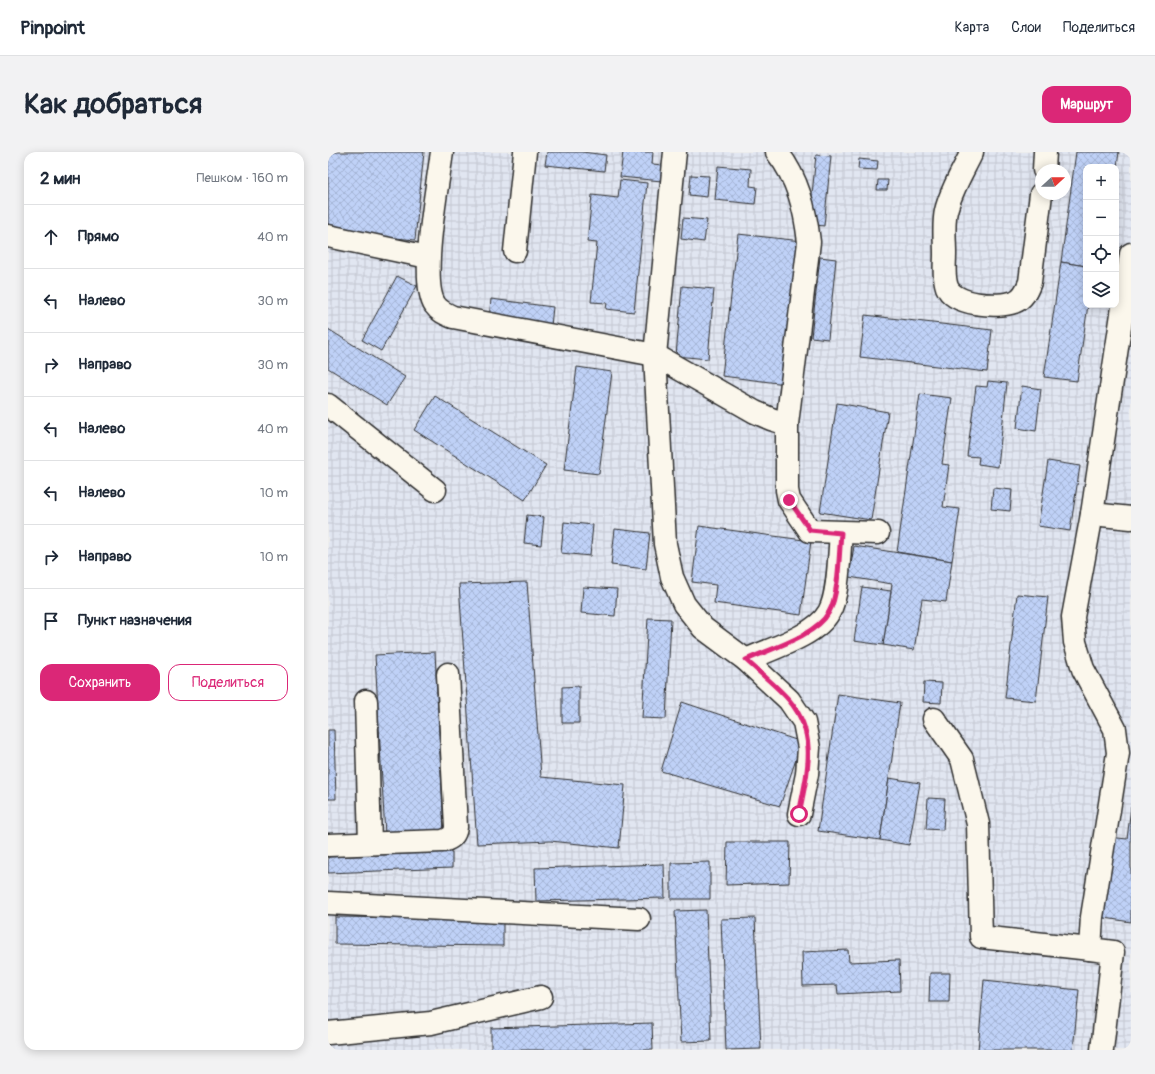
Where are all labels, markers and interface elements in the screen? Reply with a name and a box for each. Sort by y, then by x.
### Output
text: Pinpoint [20,16,85,40]
text: Карта [955,19,989,36]
text: Слои [1011,19,1041,36]
text: Поделиться [1063,19,1135,36]
button: Маршрут [1042,86,1131,123]
text: Как добраться [24,87,202,122]
north arrow [1035,164,1071,200]
map controls [1083,164,1119,308]
button: + [1083,164,1119,200]
text: 2 мин [40,168,80,189]
text: Пешком · 160 m [197,170,288,186]
button: − [1083,200,1119,236]
icon: ahead [40,226,62,248]
text: Прямо [78,227,119,246]
text: 40 m [257,229,288,245]
button: locate [1083,236,1119,272]
button: layers [1083,272,1119,308]
icon: left [40,290,62,312]
text: Налево [78,291,125,310]
text: 30 m [258,293,288,309]
icon: right [40,354,62,376]
text: Направо [78,355,132,374]
text: 30 m [258,357,288,373]
icon: left [40,418,62,440]
text: Налево [78,419,125,438]
text: 40 m [257,421,288,437]
icon: left [40,482,62,504]
text: Налево [78,483,125,502]
text: 10 m [260,485,288,501]
route end [780,491,798,509]
icon: right [40,546,62,568]
text: Направо [78,547,132,566]
text: 10 m [260,549,288,565]
icon: arrive [40,610,62,632]
text: Пункт назначения [78,611,192,630]
button: Сохранить [40,664,160,701]
button: Поделиться [168,664,288,701]
route start [790,805,808,823]

